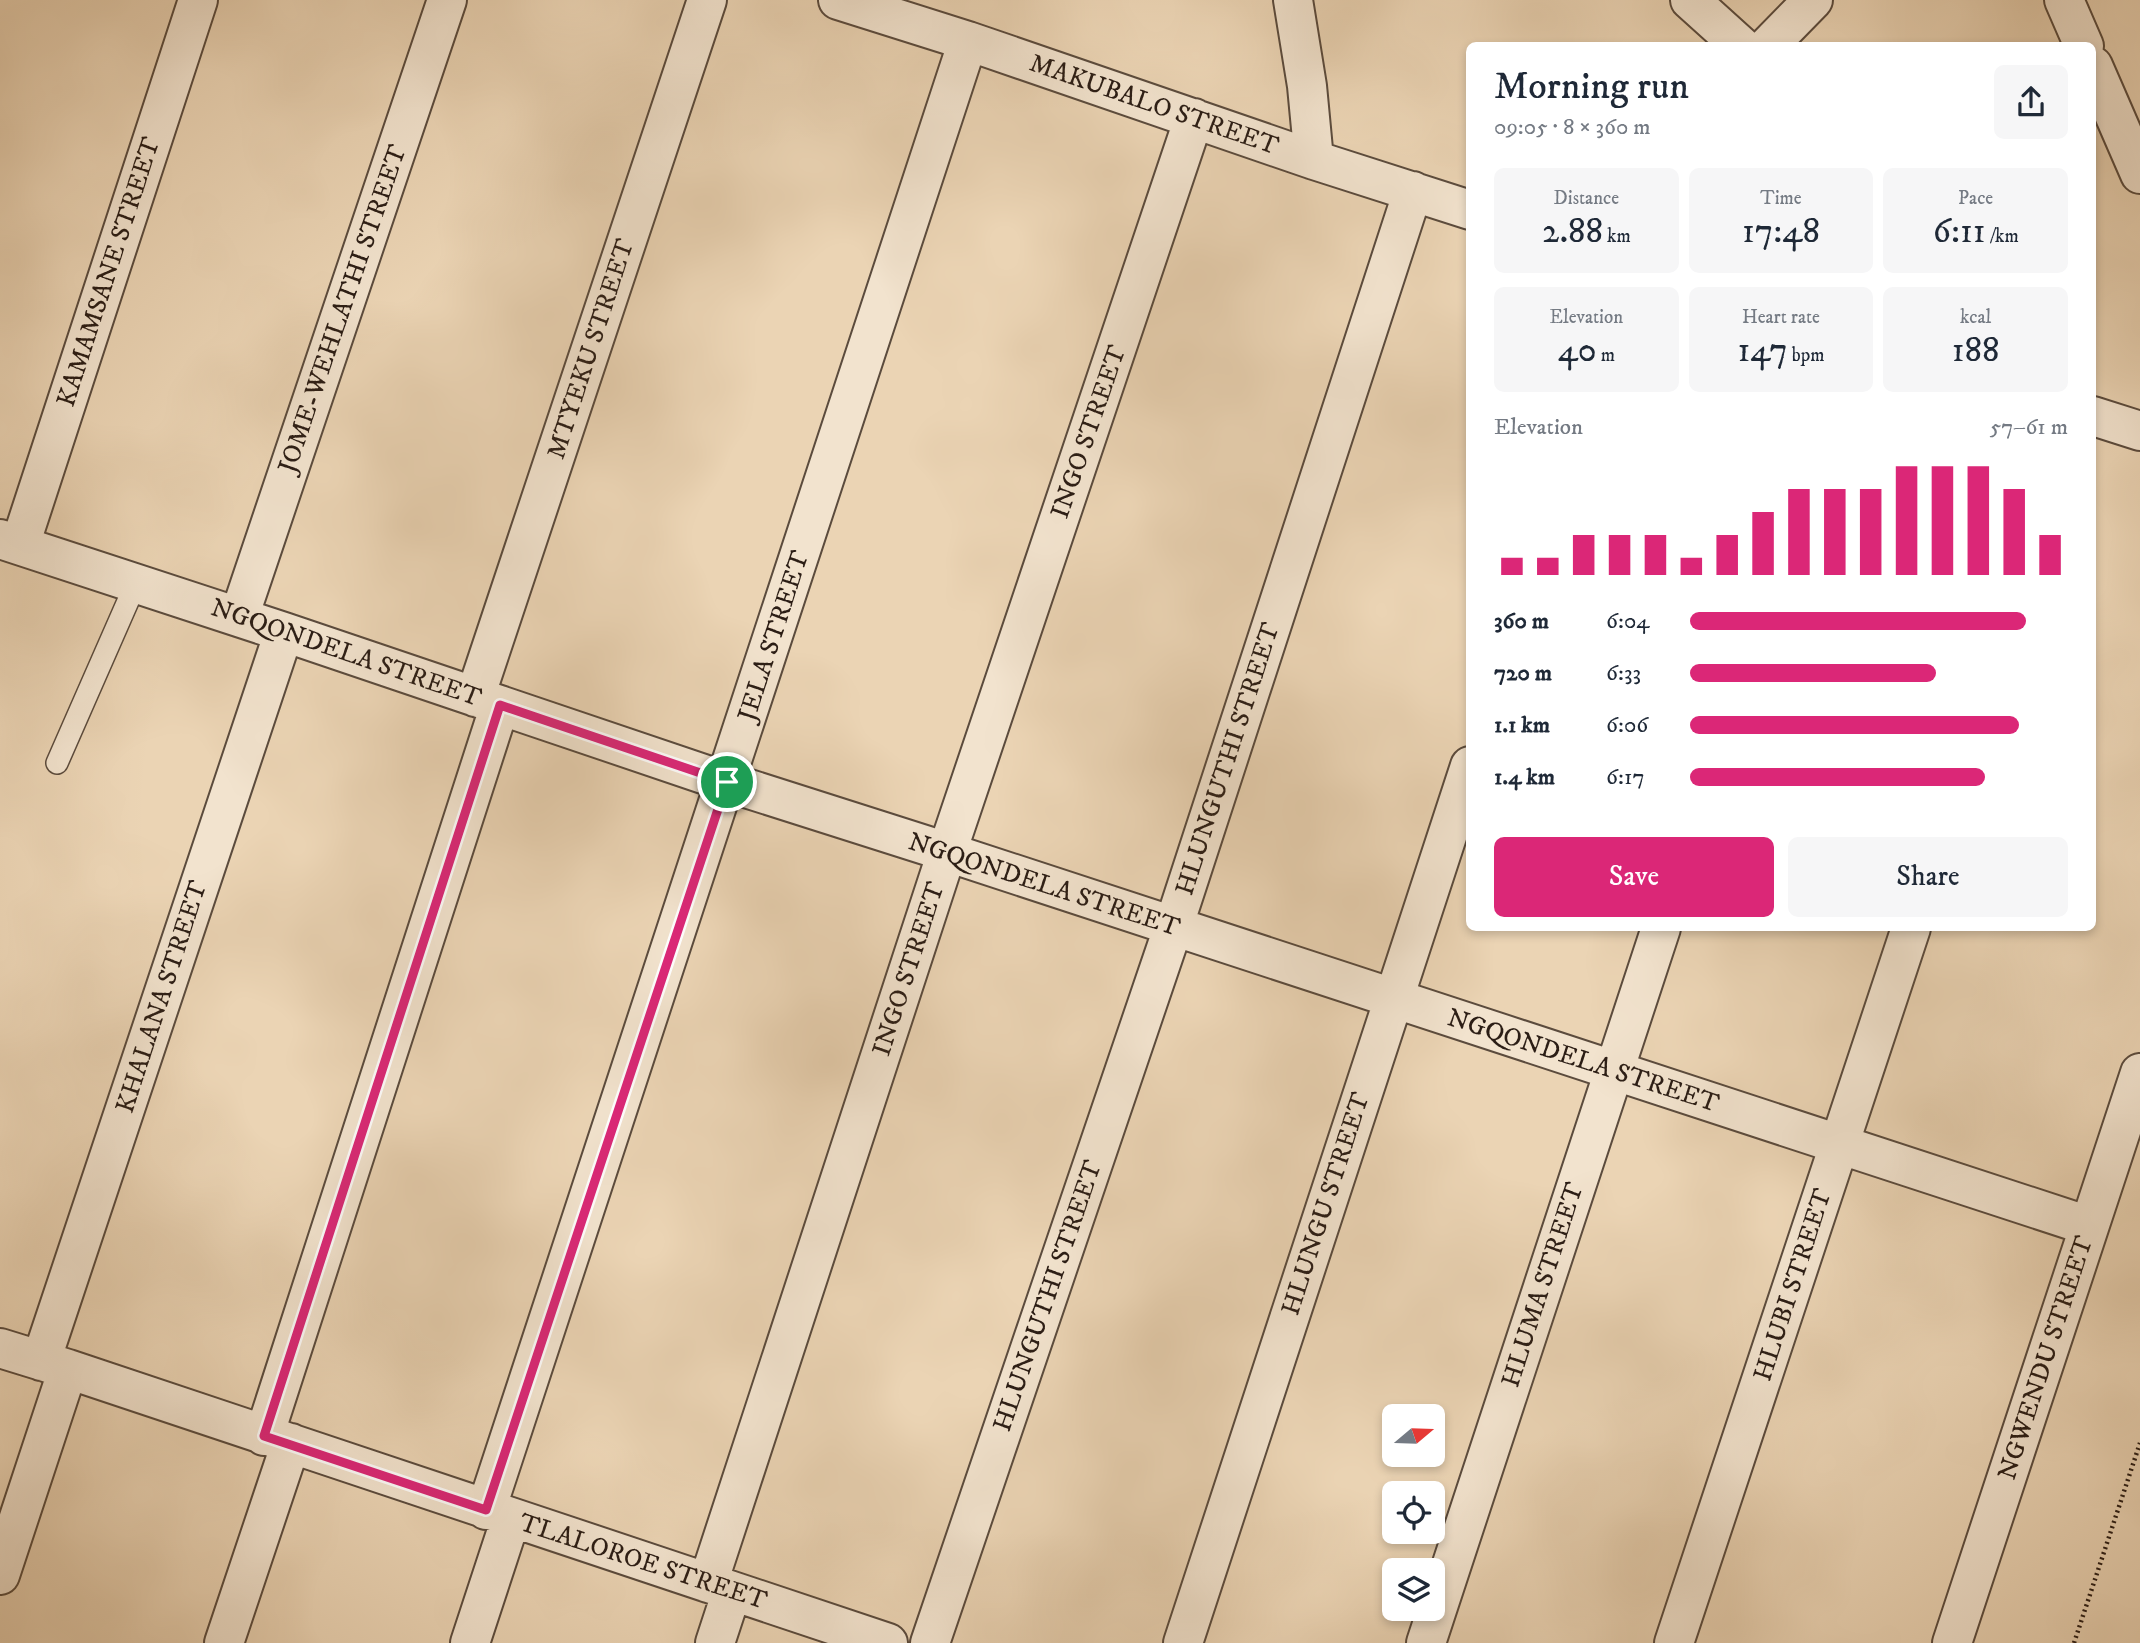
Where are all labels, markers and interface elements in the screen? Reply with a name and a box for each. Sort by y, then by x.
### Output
street label: MAKUBALO STREET [1025,47,1283,163]
text: Morning run [1494,63,1689,111]
button: share [1994,65,2068,139]
text: 09:05 · 8 × 360 m [1494,113,1651,142]
street label: KAMAMSANE STREET [50,133,168,411]
street label: JOME-WEHLATHI STREET [271,140,415,479]
text: Distance [1554,187,1619,210]
text: Time [1760,187,1802,210]
text: Pace [1958,187,1993,210]
text: 2.88 [1542,210,1603,254]
text: 17:48 [1742,210,1820,254]
text: 6:11 [1933,210,1986,254]
text: km [1603,225,1631,248]
text: /km [1986,225,2019,248]
street label: MTYEKU STREET [540,235,642,463]
text: Elevation [1550,306,1623,329]
text: Heart rate [1742,306,1820,329]
text: kcal [1960,306,1991,329]
text: 40 [1558,329,1597,373]
text: 147 [1737,329,1788,373]
text: 188 [1952,329,2000,373]
street label: INGO STREET [1044,341,1134,523]
text: m [1597,344,1615,367]
text: bpm [1788,344,1825,367]
text: Elevation [1494,413,1583,442]
text: 57–61 m [1990,413,2068,442]
street label: JELA STREET [730,546,817,727]
street label: NGQONDELA STREET [206,591,486,715]
text: 360 m [1494,607,1549,636]
text: 6:04 [1606,607,1650,636]
street label: HLUNGUTHI STREET [1168,618,1288,899]
text: 720 m [1494,659,1552,688]
text: 6:33 [1606,659,1641,688]
text: 1.1 km [1494,711,1550,740]
text: 6:06 [1606,711,1648,740]
pin [697,752,757,812]
icon: arrive [708,763,746,801]
text: 1.4 km [1494,763,1555,792]
text: 6:17 [1606,763,1645,792]
street label: NGQONDELA STREET [904,825,1184,945]
button: Save [1494,837,1774,917]
button: Share [1788,837,2068,917]
street label: KHALANA STREET [109,876,215,1117]
street label: INGO STREET [865,878,953,1060]
street label: NGQONDELA STREET [1443,1001,1723,1121]
street label: HLUNGU STREET [1274,1088,1378,1320]
street label: HLUNGUTHI STREET [986,1156,1110,1436]
street label: HLUMA STREET [1494,1178,1592,1392]
street label: HLUBI STREET [1746,1184,1840,1385]
street label: NGWENDU STREET [1991,1231,2101,1484]
north arrow [1382,1404,1446,1466]
map controls [1382,1404,1445,1621]
button: locate [1382,1481,1445,1544]
street label: TLALOROE STREET [515,1506,771,1618]
button: layers [1382,1558,1445,1621]

